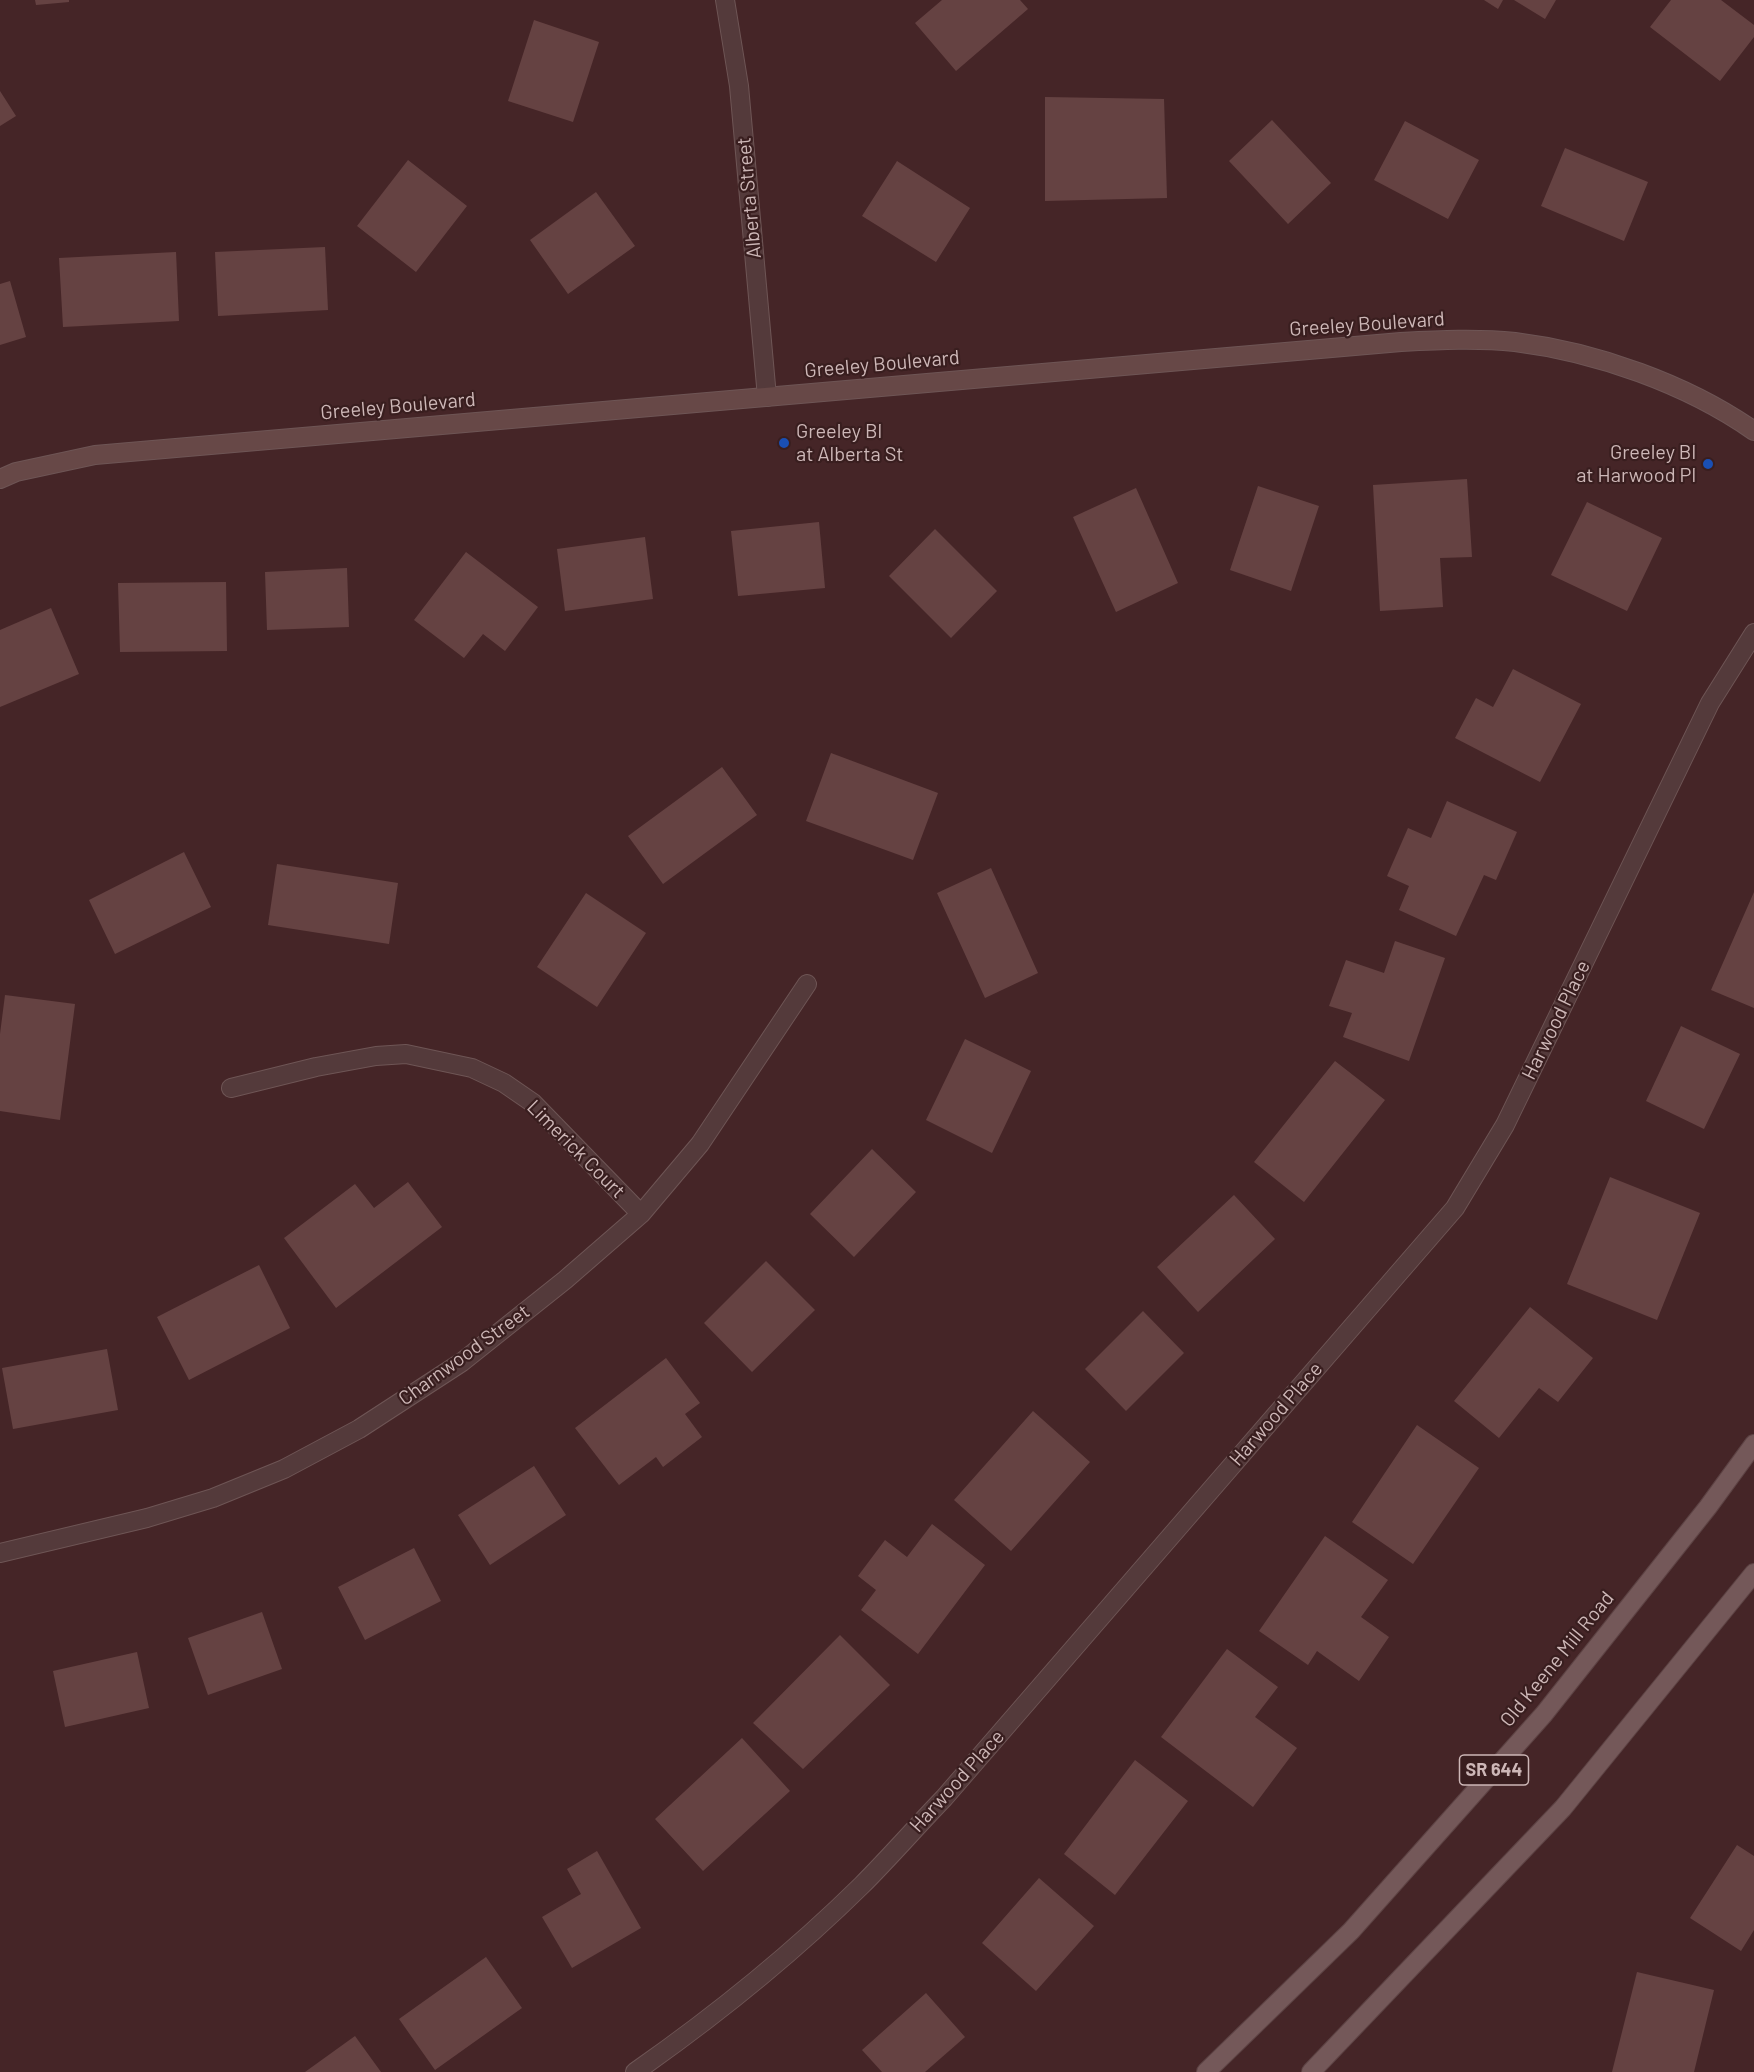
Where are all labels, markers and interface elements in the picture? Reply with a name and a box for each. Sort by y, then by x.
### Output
street label: Alberta Street [732,136,766,260]
street label: Greeley Boulevard [1288,307,1446,341]
street label: Greeley Boulevard [803,345,961,383]
street label: Greeley Boulevard [319,387,477,425]
place label: Greeley Bl at Alberta St [796,419,904,466]
marker: Greeley Bl at Alberta St [777,436,791,450]
place label: Greeley Bl at Harwood Pl [1576,440,1696,487]
marker: Greeley Bl at Harwood Pl [1701,457,1715,471]
street label: Harwood Place [1517,956,1595,1084]
street label: Limerick Court [522,1095,630,1203]
street label: Charnwood Street [394,1299,534,1411]
street label: Harwood Place [1224,1357,1328,1471]
street label: Old Keene Mill Road [1495,1586,1619,1732]
street label: Harwood Place [905,1725,1009,1837]
road number: SR 644 [1460,1755,1528,1785]

